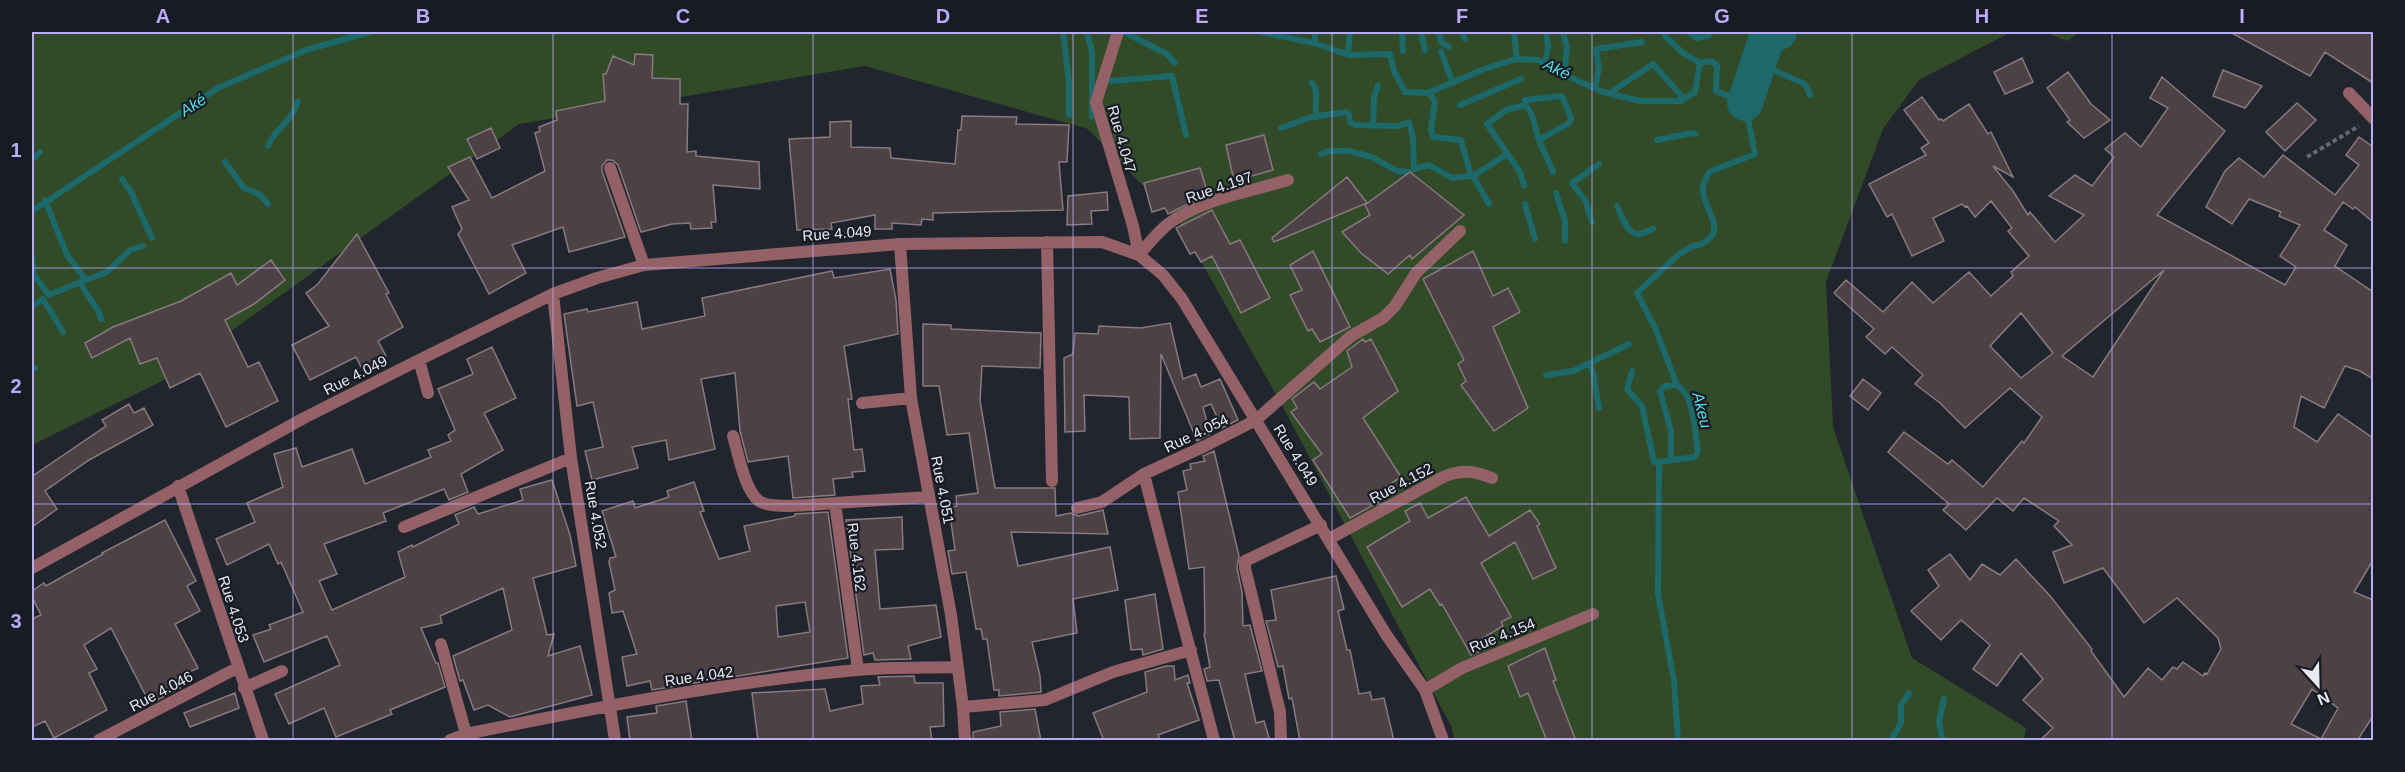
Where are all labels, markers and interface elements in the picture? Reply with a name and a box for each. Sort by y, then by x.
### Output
text: A [156,5,170,27]
text: B [416,5,430,27]
text: C [676,5,690,27]
text: D [936,5,950,27]
text: E [1195,5,1209,27]
text: F [1456,5,1468,27]
text: G [1714,5,1730,27]
text: H [1975,5,1989,27]
text: I [2239,5,2245,27]
water label: Aké [1540,55,1573,83]
water label: Aké [176,90,209,120]
street label: Rue 4.047 [1104,103,1140,175]
text: 1 [10,139,22,161]
street label: Rue 4.197 [1184,168,1254,206]
street label: Rue 4.049 [802,222,872,244]
street label: Rue 4.049 [320,352,390,398]
text: 2 [10,375,22,397]
water label: Akeu [1689,389,1715,430]
street label: Rue 4.054 [1161,410,1231,456]
street label: Rue 4.049 [1270,421,1322,489]
street label: Rue 4.051 [928,454,958,526]
street label: Rue 4.152 [1366,459,1436,507]
street label: Rue 4.052 [582,479,610,551]
street label: Rue 4.162 [844,522,870,592]
street label: Rue 4.053 [215,573,253,645]
text: 3 [10,610,22,632]
street label: Rue 4.154 [1467,614,1537,656]
north arrow [2288,655,2348,715]
street label: Rue 4.042 [664,663,734,689]
street label: Rue 4.046 [126,667,196,715]
text: N [2315,688,2332,708]

